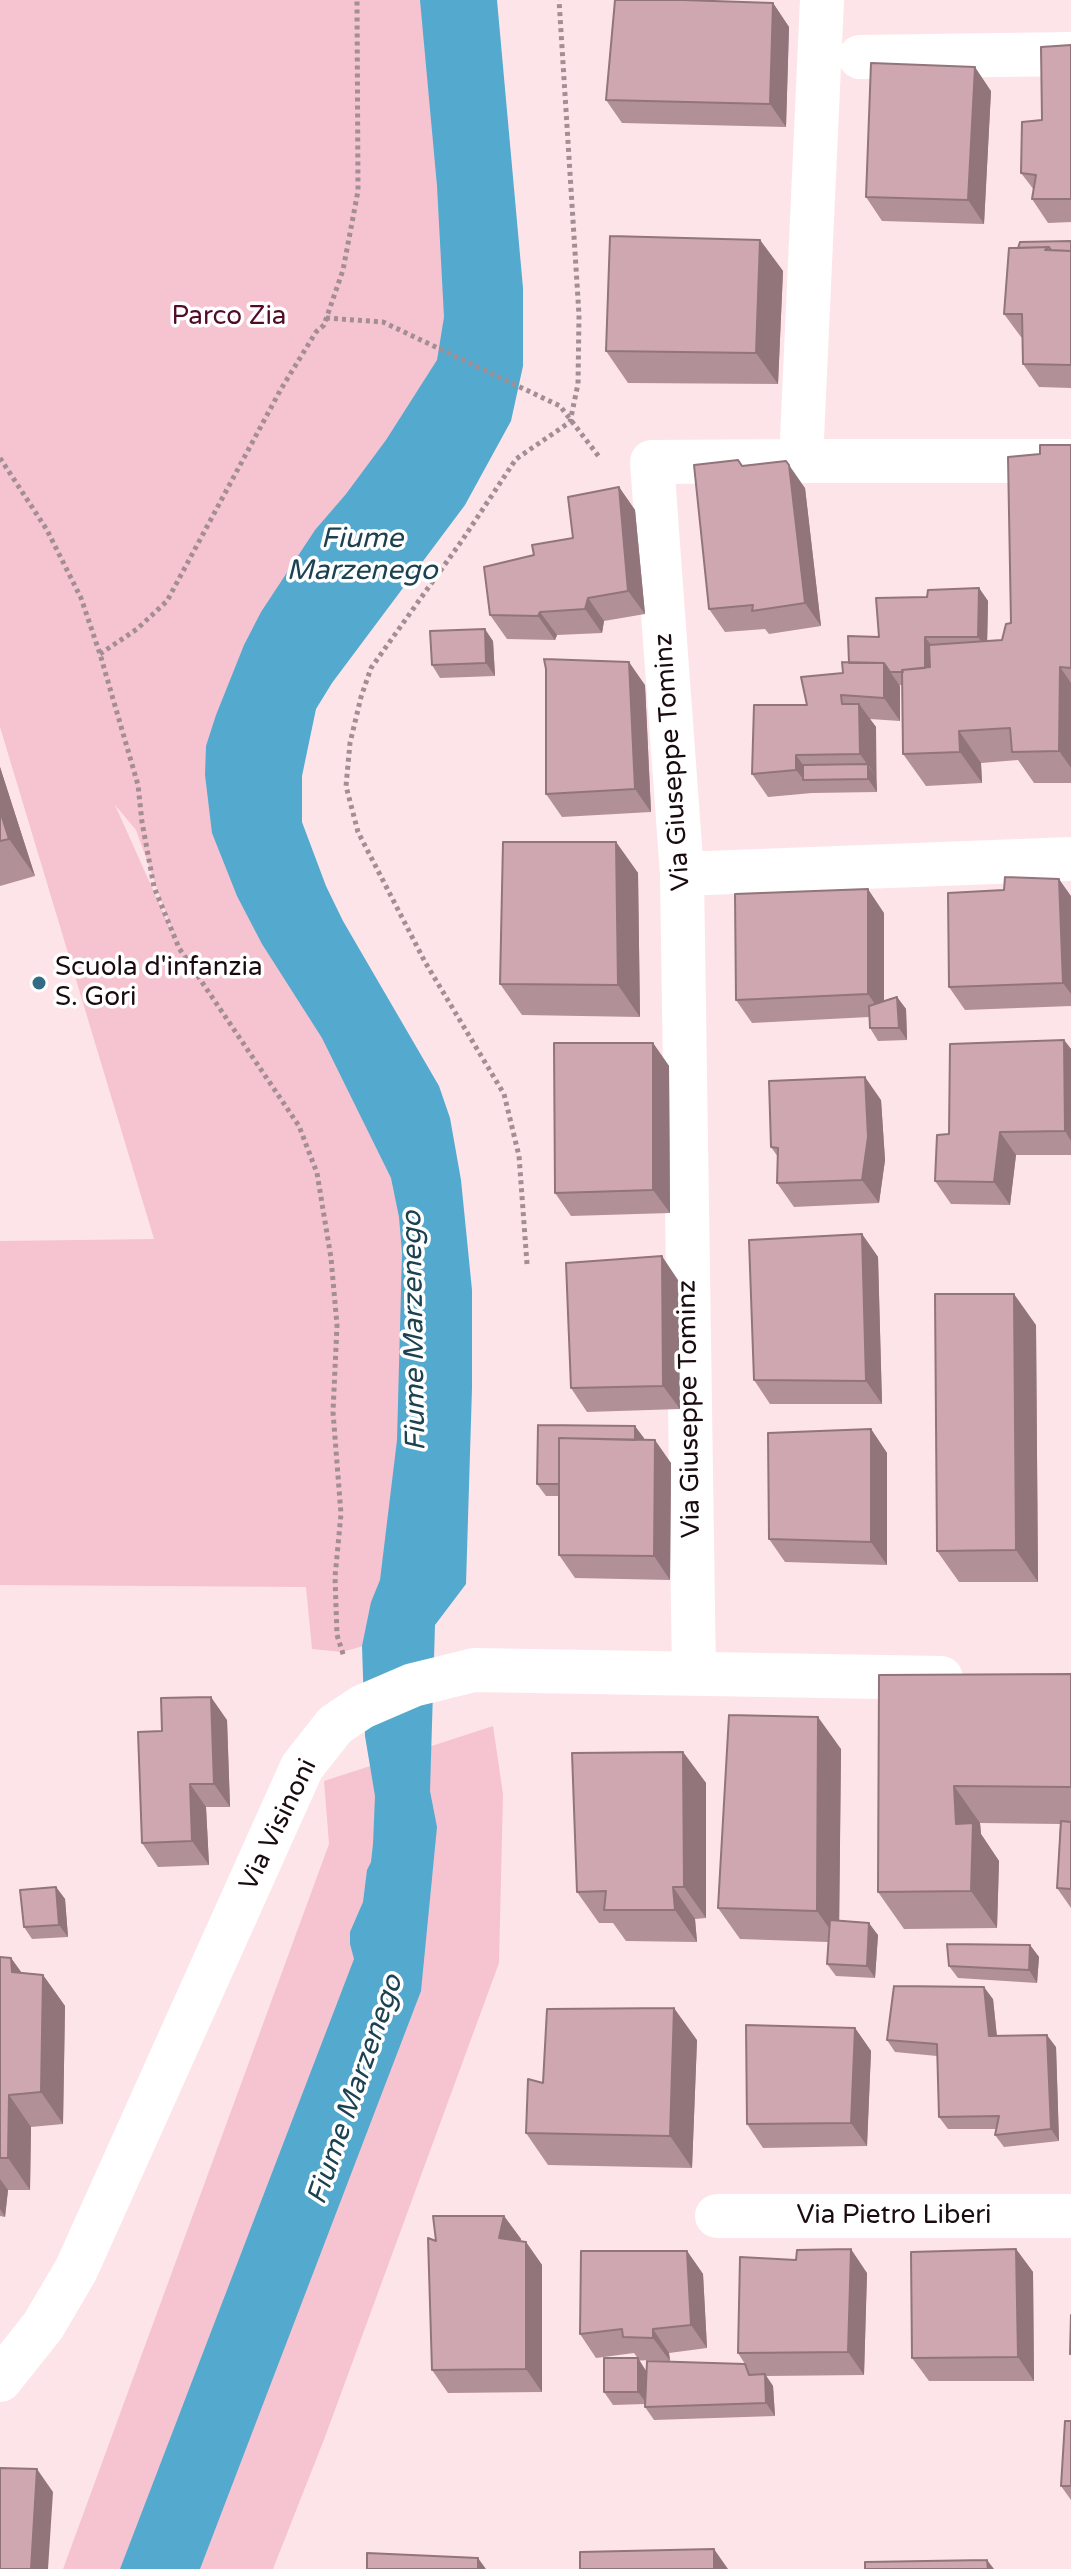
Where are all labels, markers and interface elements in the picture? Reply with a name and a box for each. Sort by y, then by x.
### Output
park label: Parco Zia [172,301,286,333]
water label: Fiume Marzenego [287,523,437,589]
street label: Via Giuseppe Tominz [648,632,698,892]
place label: Scuola d'infanzia S. Gori [55,952,263,1014]
marker: Scuola d'infanzia S. Gori [30,974,48,992]
water label: Fiume Marzenego [396,1210,434,1452]
street label: Via Giuseppe Tominz [672,1280,708,1538]
street label: Via Visinoni [234,1754,324,1896]
water label: Fiume Marzenego [301,1971,411,2209]
street label: Via Pietro Liberi [796,2200,992,2232]

